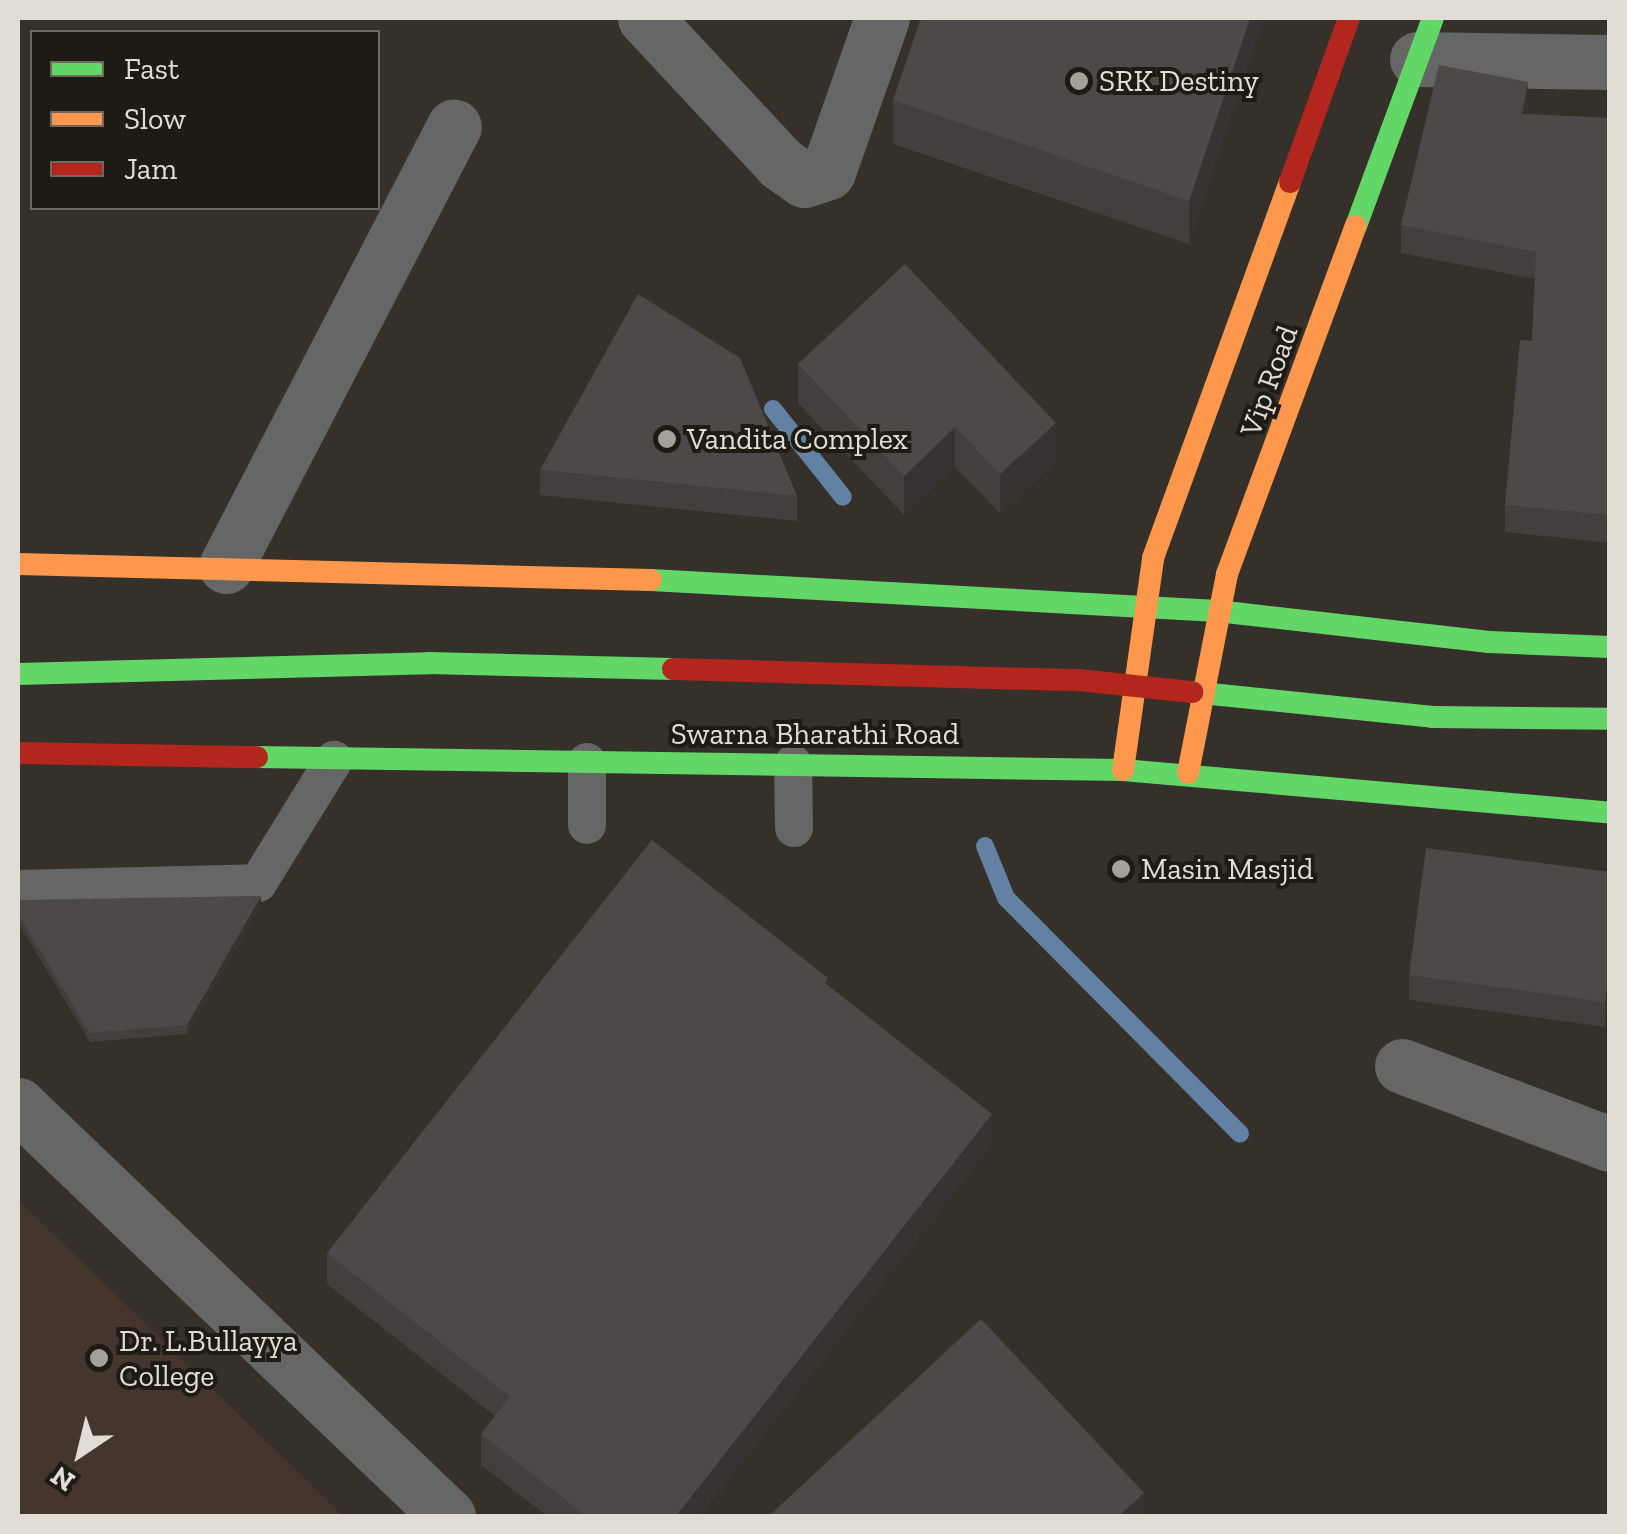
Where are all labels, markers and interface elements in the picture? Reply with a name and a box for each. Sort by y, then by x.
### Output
legend [30,30,380,210]
text: Fast [124,51,179,87]
place label: SRK Destiny [1099,63,1259,99]
marker: SRK Destiny [1068,70,1090,92]
text: Slow [124,101,186,137]
text: Jam [124,151,177,187]
street label: Vip Road [1232,321,1306,441]
place label: Vandita Complex [687,421,908,457]
marker: Vandita Complex [656,428,678,450]
street label: Swarna Bharathi Road [671,716,959,752]
place label: Masin Masjid [1141,851,1313,887]
marker: Masin Masjid [1110,858,1132,880]
place label: Dr. L.Bullayya College [119,1323,297,1394]
marker: Dr. L.Bullayya College [88,1347,110,1369]
north arrow [30,1404,130,1504]
text: N [44,1459,81,1499]

